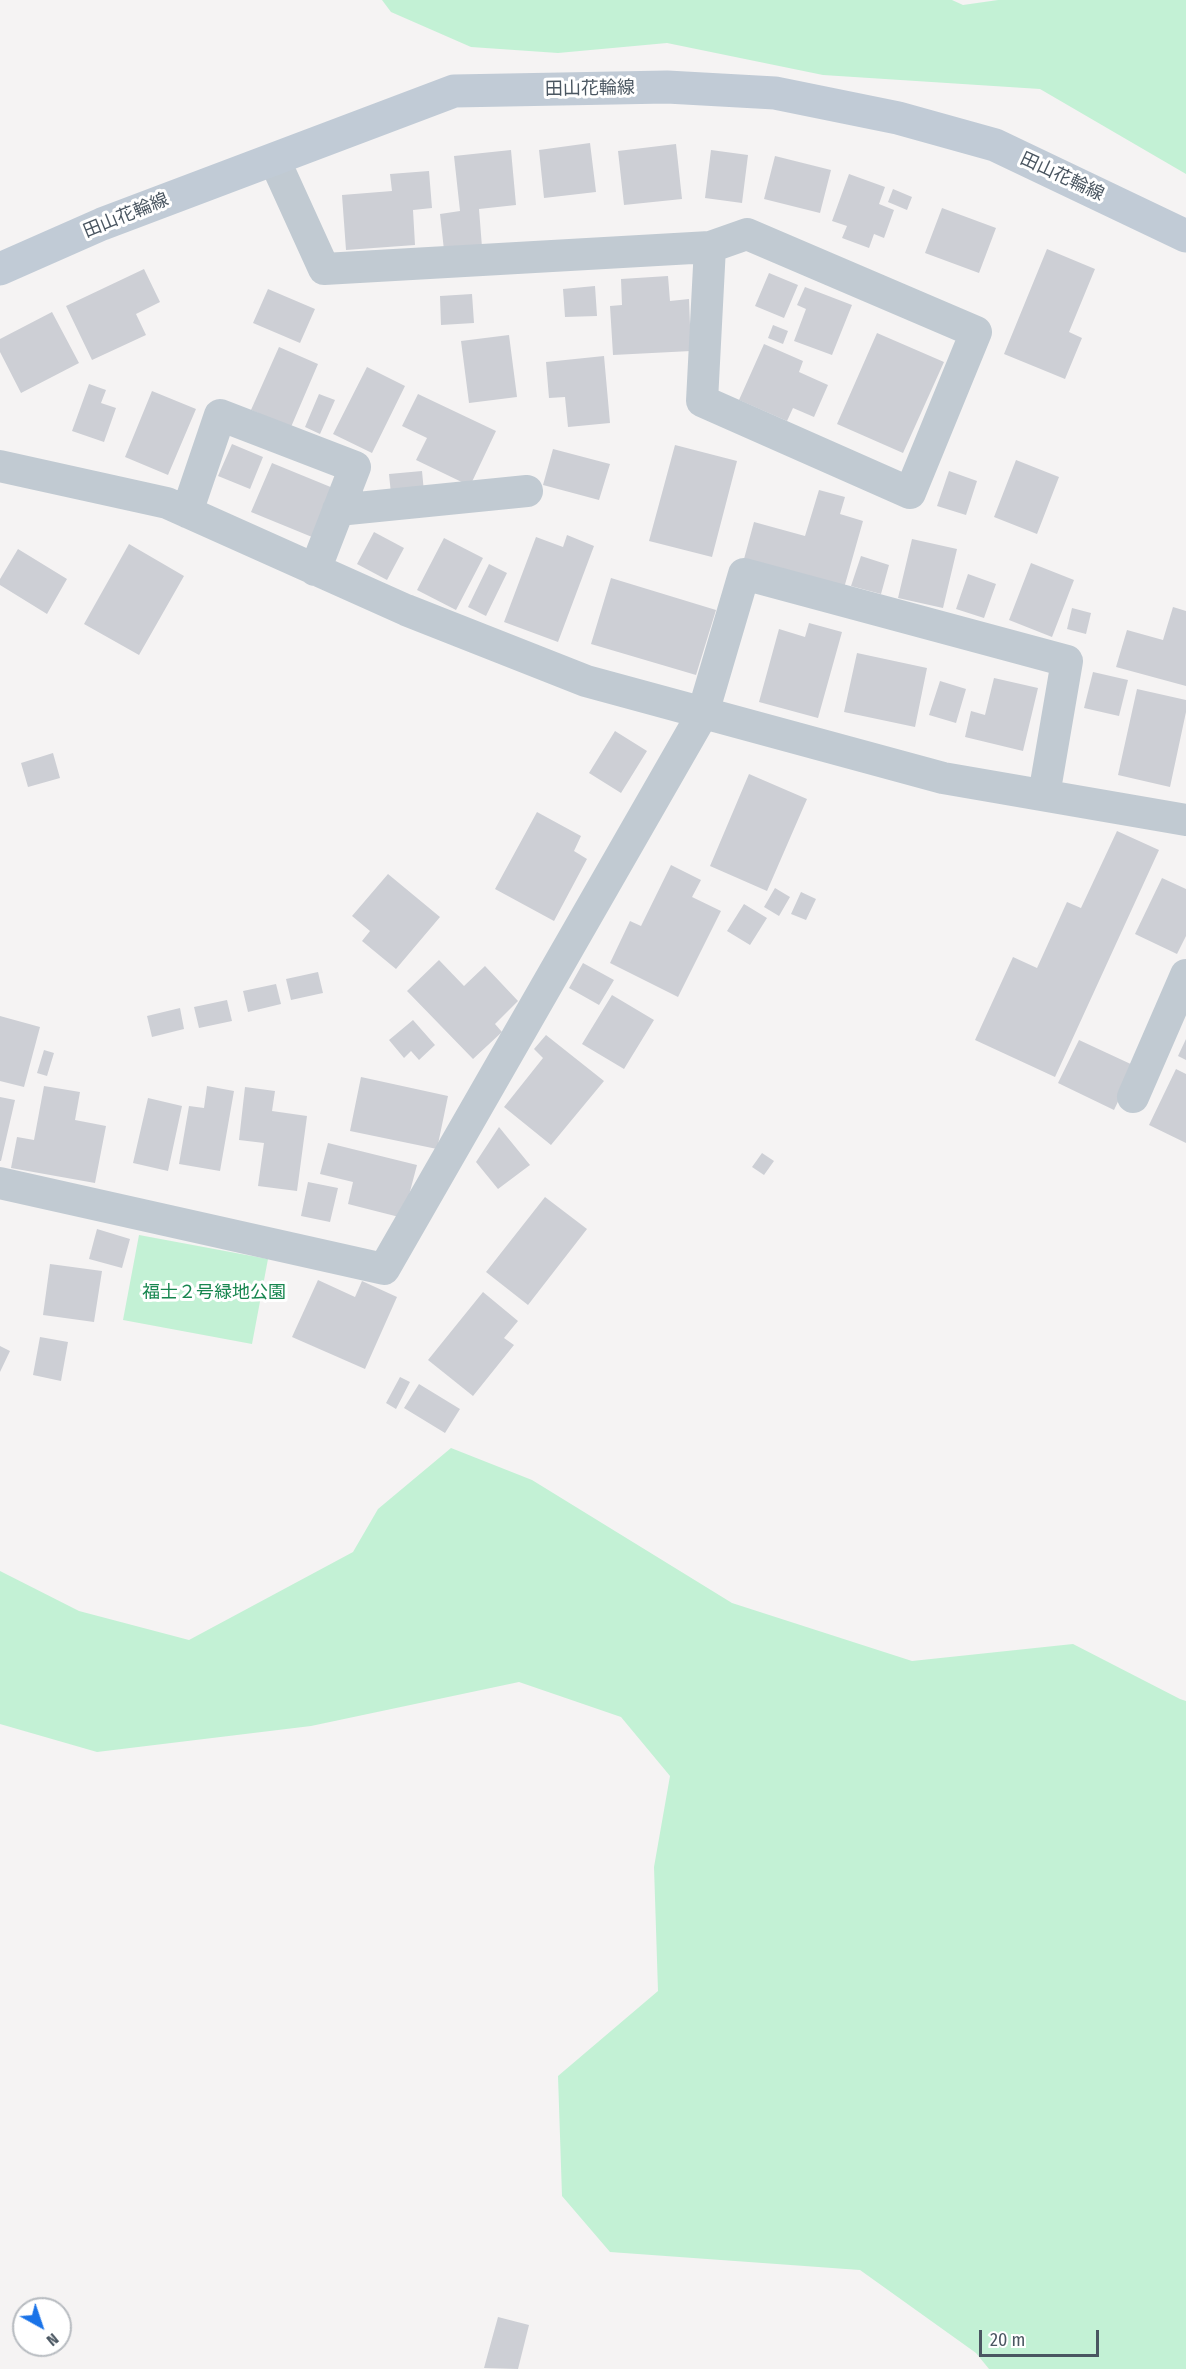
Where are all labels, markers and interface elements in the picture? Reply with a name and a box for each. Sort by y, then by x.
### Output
street label: 田山花輪線 [545,77,635,101]
street label: 田山花輪線 [1017,148,1107,206]
street label: 田山花輪線 [80,189,172,243]
park label: 福士２号緑地公園 [142,1282,286,1304]
north arrow [12,2297,72,2357]
scale bar [982,2318,1102,2356]
text: N [43,2329,62,2350]
text: 20 m [990,2329,1025,2351]

